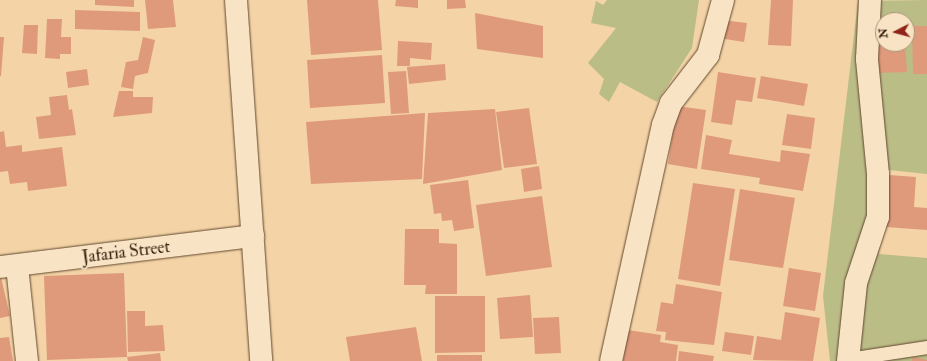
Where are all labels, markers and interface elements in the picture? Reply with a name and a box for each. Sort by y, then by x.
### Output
north arrow [875,12,915,52]
text: N [877,28,891,39]
street label: Jafaria Street [81,236,171,268]

